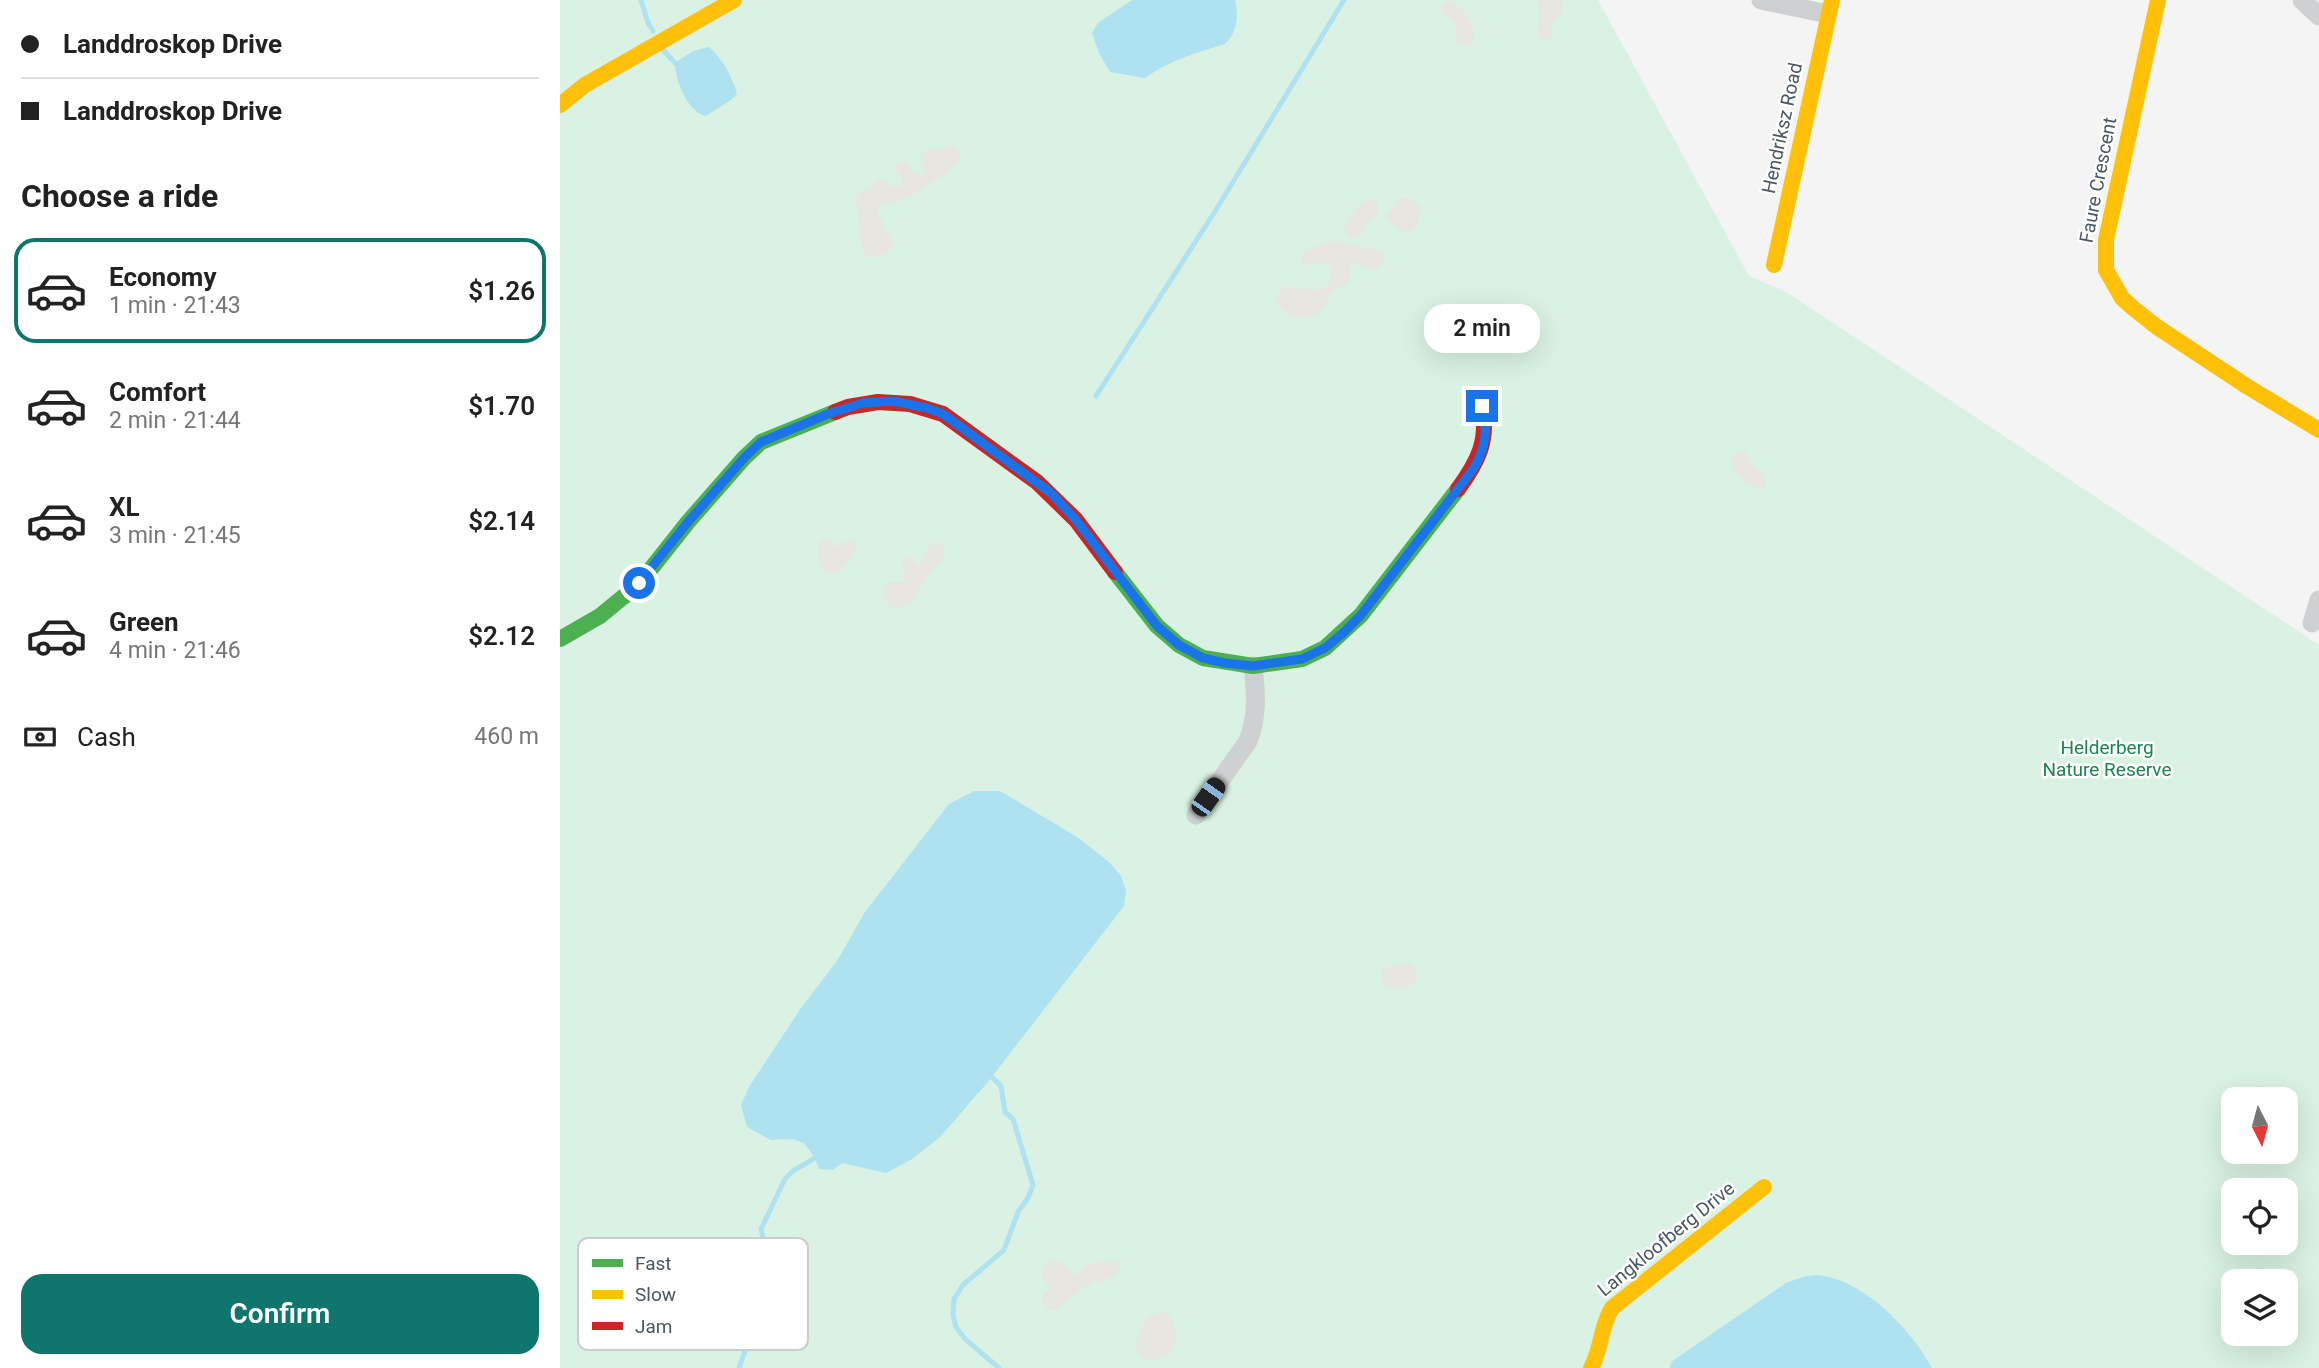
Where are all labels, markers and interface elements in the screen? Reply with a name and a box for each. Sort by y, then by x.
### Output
text: Landdroskop Drive [63,29,282,59]
street label: Hendriksz Road [1757,61,1807,195]
text: Landdroskop Drive [63,96,282,126]
street label: Faure Crescent [2075,115,2121,245]
text: Choose a ride [21,177,218,215]
icon: car [25,259,88,322]
text: Economy [109,262,216,292]
text: $1.26 [468,276,535,306]
text: 1 min · 21:43 [109,292,241,319]
callout: 2 min [1424,304,1540,354]
text: 2 min [1453,315,1511,342]
icon: car [25,374,88,437]
text: Comfort [109,377,206,407]
route end [1466,390,1498,422]
text: $1.70 [468,391,535,421]
text: 2 min · 21:44 [109,407,241,434]
icon: car [25,489,88,552]
text: XL [109,492,140,522]
text: $2.14 [468,506,535,536]
text: 3 min · 21:45 [109,522,241,549]
route start [623,567,655,599]
icon: car [25,604,88,667]
text: Green [109,607,179,637]
text: $2.12 [468,621,535,651]
text: 4 min · 21:46 [109,637,241,664]
icon: cash [21,718,59,756]
text: Cash [77,722,136,752]
text: 460 m [474,723,539,750]
park label: Helderberg Nature Reserve [2042,736,2172,781]
car [1188,774,1229,820]
north arrow [2221,1087,2298,1164]
map controls [2221,1087,2298,1346]
street label: Langkloofberg Drive [1593,1177,1739,1301]
button: locate [2221,1178,2298,1255]
legend [578,1238,808,1350]
text: Fast [635,1252,672,1275]
button: layers [2221,1269,2298,1346]
button: Confirm [21,1274,539,1354]
text: Slow [635,1283,676,1306]
text: Jam [635,1315,672,1338]

